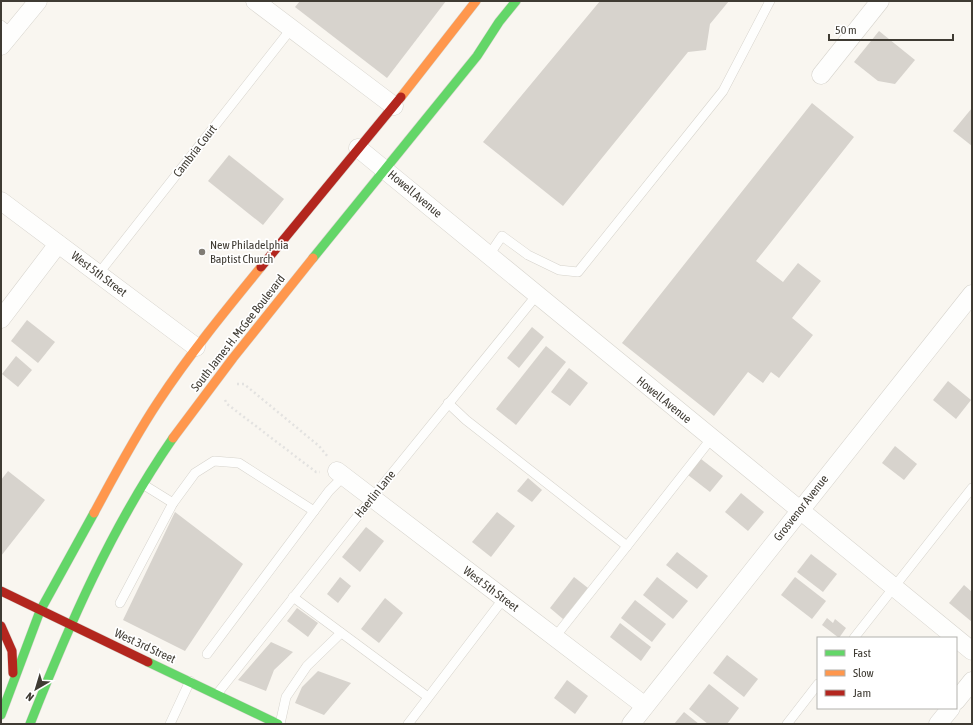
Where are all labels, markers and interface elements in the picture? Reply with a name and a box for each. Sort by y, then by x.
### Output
scale bar [829,16,953,42]
text: 50 m [835,23,857,37]
street label: Cambria Court [170,122,220,180]
street label: Howell Avenue [385,167,445,221]
place label: New Philadelphia Baptist Church [210,238,289,266]
marker: New Philadelphia Baptist Church [197,247,207,257]
street label: West 5th Street [68,249,130,300]
street label: South James H. McGee Boulevard [188,272,288,394]
street label: Howell Avenue [634,374,694,426]
street label: Haerlin Lane [352,468,398,520]
street label: Grosvenor Avenue [771,472,831,544]
street label: West 5th Street [460,564,522,615]
street label: West 3rd Street [112,626,178,667]
legend [817,637,957,709]
text: Fast [853,646,871,660]
text: Slow [853,666,874,680]
north arrow [16,669,56,709]
text: Jam [853,686,871,700]
text: N [24,690,36,704]

